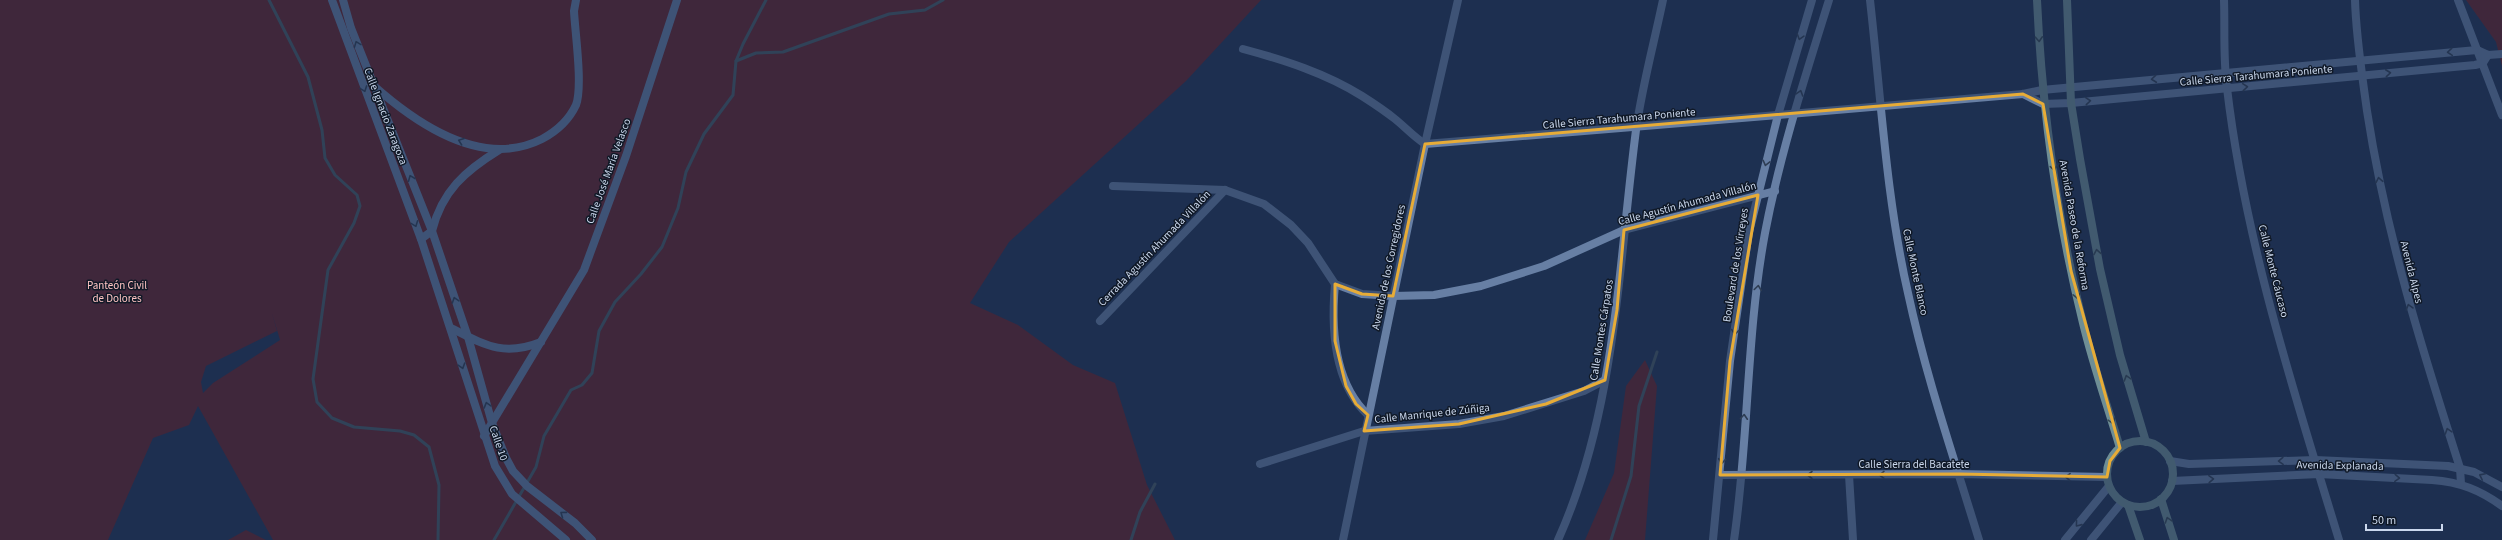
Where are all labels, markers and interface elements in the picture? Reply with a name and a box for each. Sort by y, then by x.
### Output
one-way arrow [1796,34,1805,41]
one-way arrow [2035,36,2043,42]
one-way arrow [354,41,362,48]
one-way arrow [2447,47,2453,56]
street label: Calle Sierra Tarahumara Poniente [2179,61,2333,90]
street label: Calle Ignacio Zaragoza [360,66,411,167]
one-way arrow [2385,69,2391,78]
one-way arrow [2151,74,2157,83]
one-way arrow [2242,83,2248,92]
one-way arrow [359,86,368,93]
one-way arrow [1795,90,1804,97]
one-way arrow [2084,97,2091,106]
street label: Calle Sierra Tarahumara Poniente [1542,104,1696,133]
street label: Calle José María Velasco [582,116,635,226]
one-way arrow [458,137,465,145]
one-way arrow [1762,159,1771,166]
street label: Avenida Paseo de la Reforma [2056,159,2093,291]
one-way arrow [2049,165,2058,171]
one-way arrow [407,174,415,181]
one-way arrow [2376,177,2384,184]
street label: Calle Agustín Ahumada Villalón [1616,178,1758,229]
street label: Cerrada Agustín Ahumada Villalón [1095,187,1214,310]
street label: Avenida de los Corregidores [1368,203,1409,331]
street label: Boulevard de los Virreyes [1719,207,1752,323]
one-way arrow [411,220,419,227]
street label: Calle Monte Cáucaso [2255,223,2292,319]
street label: Calle Monte Blanco [1899,228,1932,317]
street label: Avenida Alpes [2396,239,2427,305]
one-way arrow [2093,249,2102,255]
park label: Panteón Civil de Dolores [87,278,147,306]
street label: Calle Montes Cárpatos [1586,278,1617,382]
one-way arrow [1753,285,1762,291]
one-way arrow [2072,293,2080,299]
one-way arrow [452,297,460,304]
one-way arrow [2405,304,2414,311]
one-way arrow [1731,329,1740,335]
one-way arrow [457,362,466,369]
one-way arrow [2123,375,2132,382]
street label: Calle Manrique de Zúñiga [1374,400,1491,427]
one-way arrow [483,402,492,409]
one-way arrow [1740,414,1749,420]
one-way arrow [2107,417,2116,424]
street label: Calle 10 [486,424,511,463]
one-way arrow [2444,428,2453,435]
street label: Calle Sierra del Bacatete [1858,457,1970,472]
one-way arrow [2278,457,2284,466]
street label: Avenida Explanada [2296,457,2384,474]
one-way arrow [1717,458,1726,464]
one-way arrow [1807,471,1813,479]
one-way arrow [1879,471,1885,479]
one-way arrow [2065,472,2071,481]
one-way arrow [2394,473,2400,482]
one-way arrow [2479,473,2486,481]
one-way arrow [2208,475,2214,484]
scale bar [2366,506,2442,532]
one-way arrow [561,512,568,519]
text: 50 m [2372,512,2396,529]
one-way arrow [2164,516,2173,523]
one-way arrow [2076,519,2083,526]

